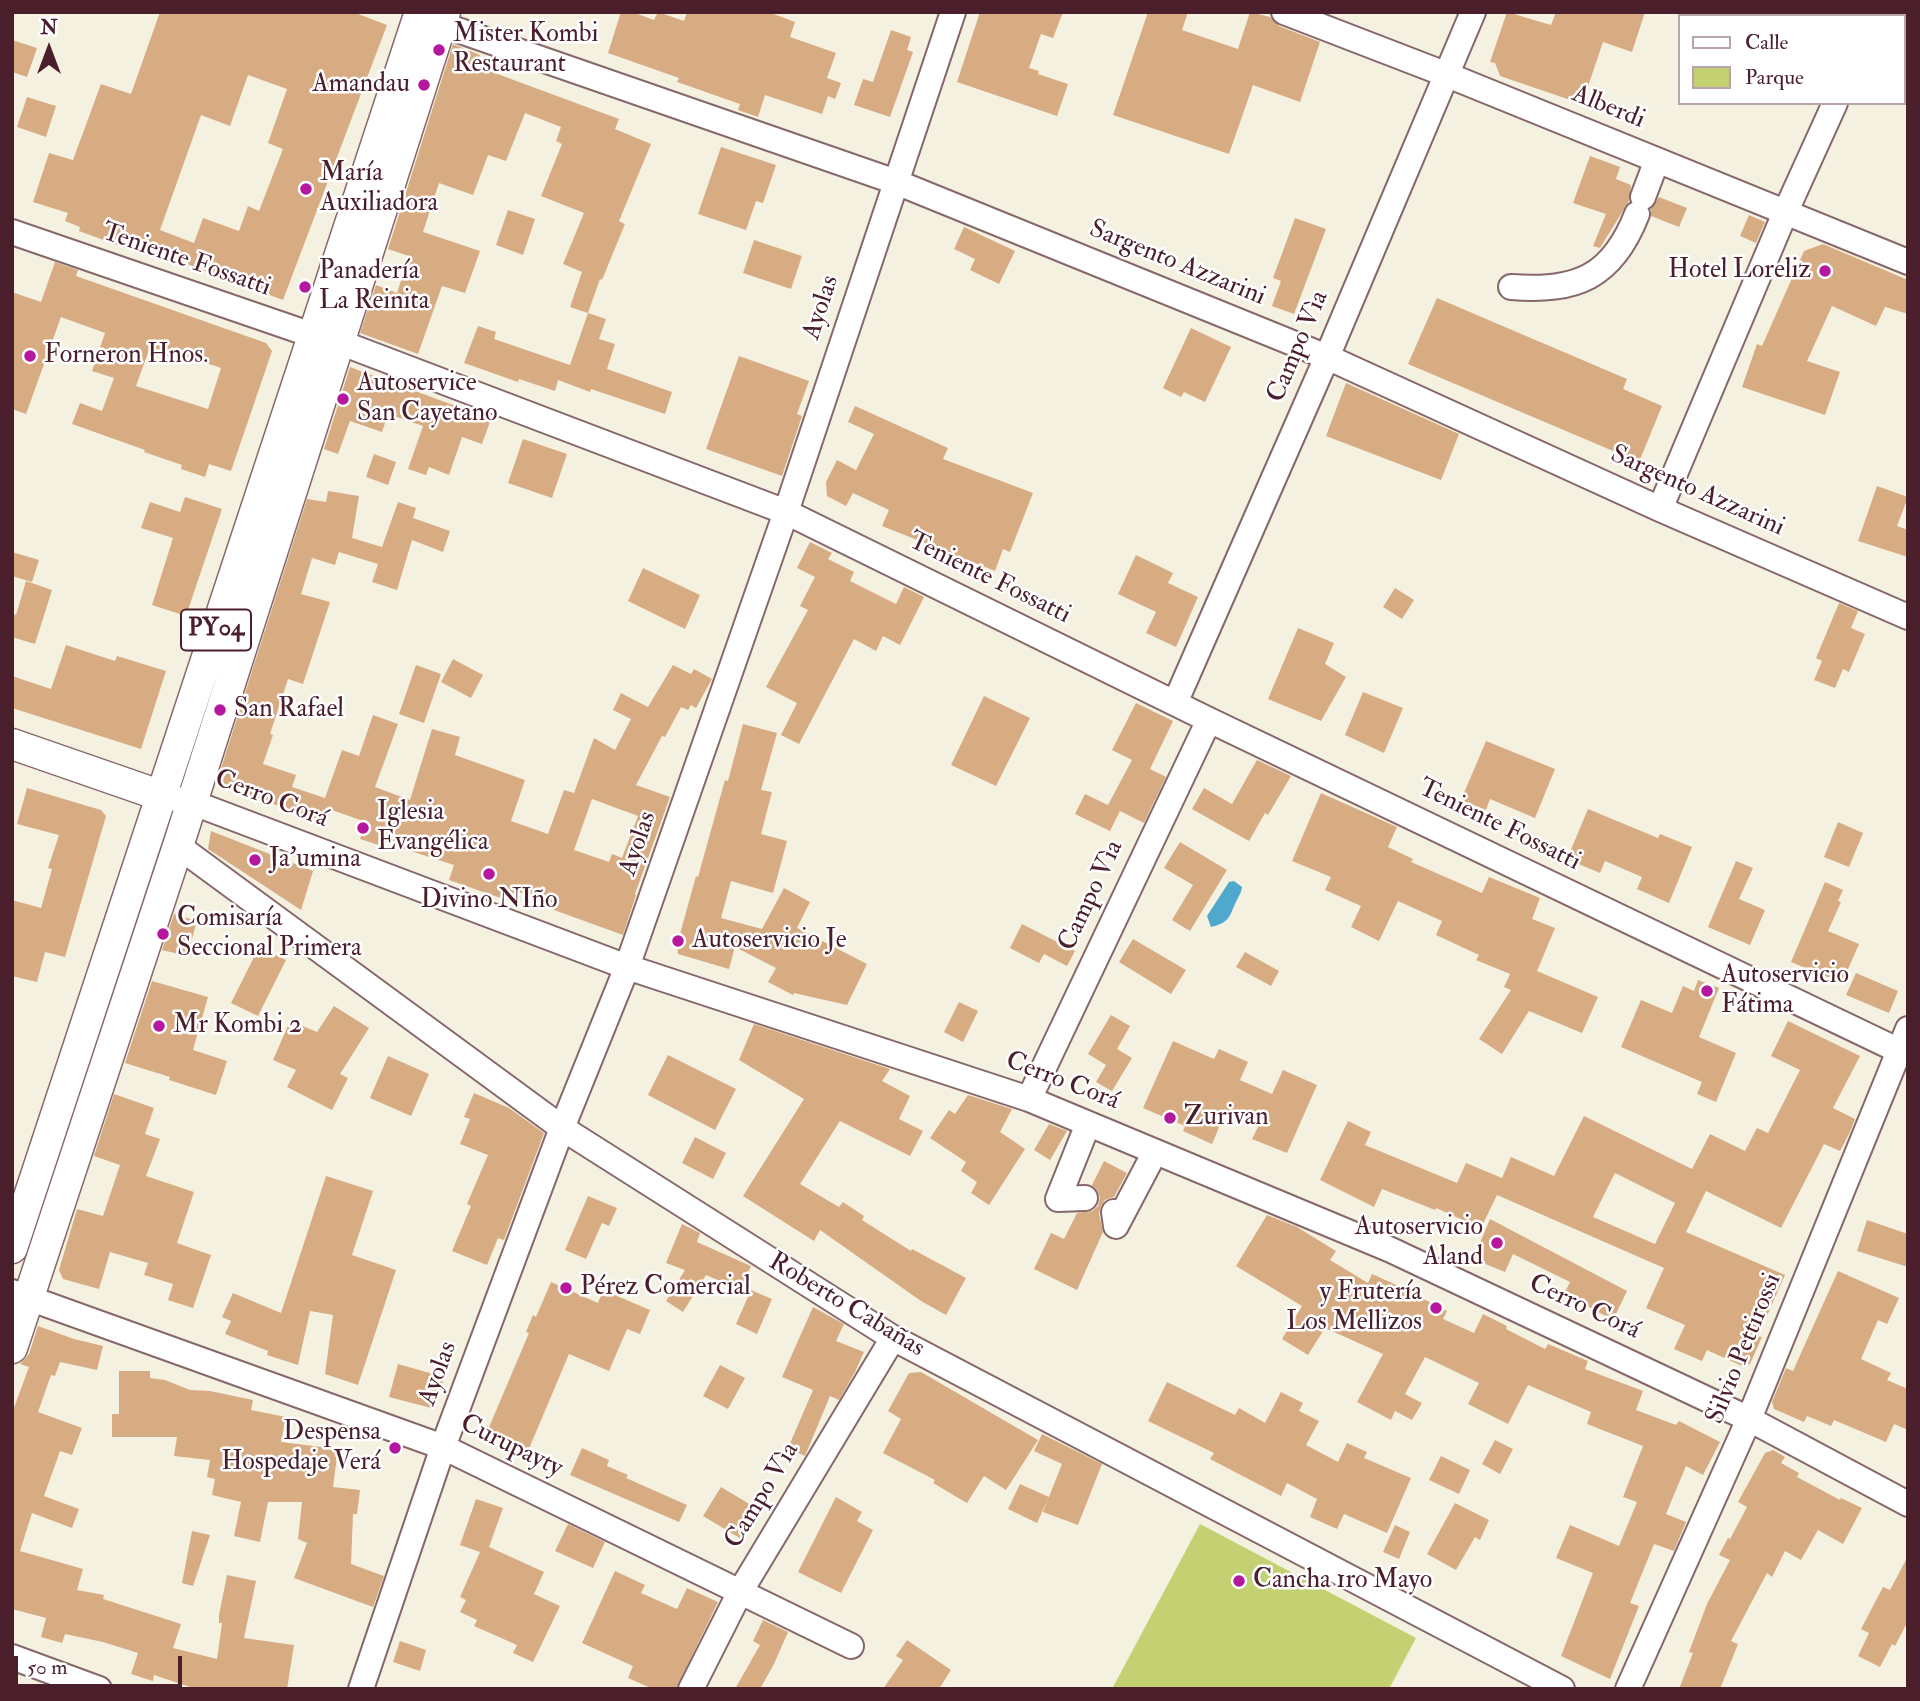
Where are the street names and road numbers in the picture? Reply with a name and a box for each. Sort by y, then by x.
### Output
street label: Alberdi [1567,79,1649,137]
street label: Sargento Azzarini [1084,214,1270,314]
street label: Teniente Fossatti [97,218,275,304]
street label: Ayolas [797,272,847,344]
street label: Campo Vìa [1262,286,1336,408]
street label: Sargento Azzarini [1605,440,1789,544]
street label: Teniente Fossatti [903,526,1075,632]
road number: PY04 [181,610,251,650]
street label: Cerro Corá [210,764,332,836]
street label: Teniente Fossatti [1413,773,1585,879]
street label: Ayolas [614,808,664,880]
street label: Campo Vìa [1053,836,1131,956]
street label: Cerro Corá [1001,1046,1123,1118]
street label: Roberto Cabañas [762,1247,930,1365]
street label: Cerro Corá [1523,1269,1645,1347]
street label: Silvio Pettirossi [1701,1269,1789,1429]
street label: Ayolas [413,1338,465,1410]
street label: Curupayty [455,1409,567,1485]
street label: Campo Vìa [719,1437,807,1555]

